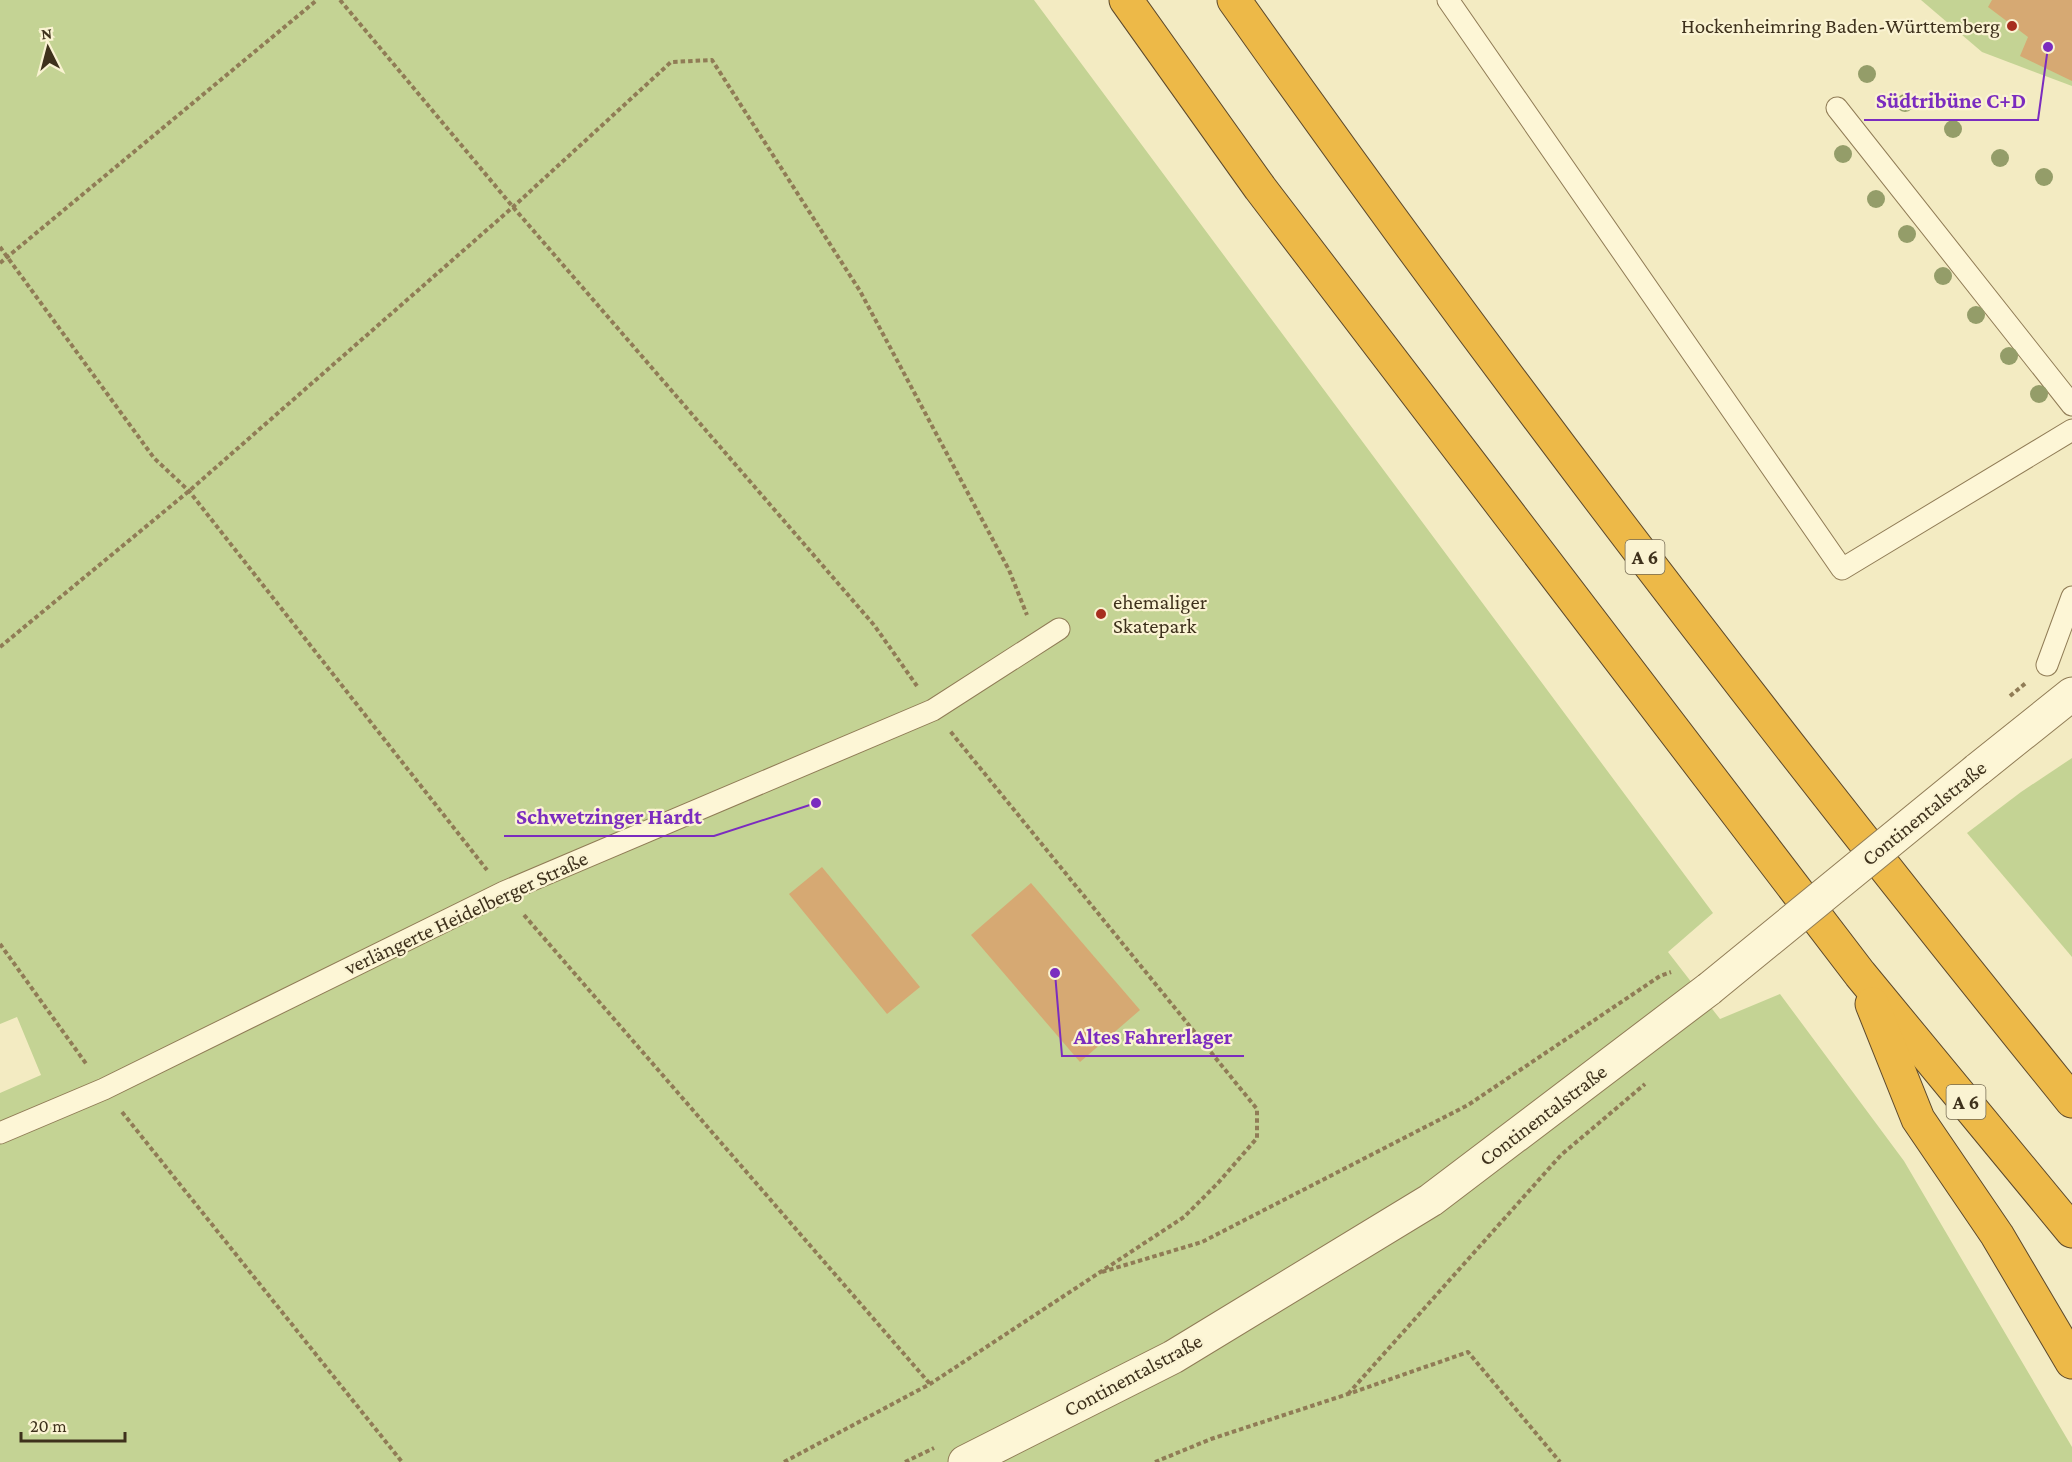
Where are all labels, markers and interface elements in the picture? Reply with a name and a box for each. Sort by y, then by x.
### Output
place label: Hockenheimring Baden-Württemberg [1681,14,2000,38]
north arrow [18,18,78,78]
marker: Hockenheimring Baden-Württemberg [2005,19,2019,33]
text: N [40,25,53,43]
callout: Südtribüne C+D [1864,80,2038,120]
text: Südtribüne C+D [1876,88,2026,113]
road number: A 6 [1626,540,1664,574]
place label: ehemaliger Skatepark [1113,590,1208,638]
marker: ehemaliger Skatepark [1094,607,1108,621]
street label: Continentalstraße [1857,755,1991,871]
callout: Schwetzinger Hardt [504,796,714,836]
text: Schwetzinger Hardt [516,804,703,829]
street label: verlängerte Heidelberger Straße [340,846,592,980]
callout: Altes Fahrerlager [1062,1016,1244,1056]
text: Altes Fahrerlager [1073,1024,1233,1049]
street label: Continentalstraße [1475,1059,1611,1171]
road number: A 6 [1946,1085,1986,1119]
street label: Continentalstraße [1060,1328,1206,1422]
scale bar [21,1405,124,1443]
text: 20 m [30,1416,67,1436]

